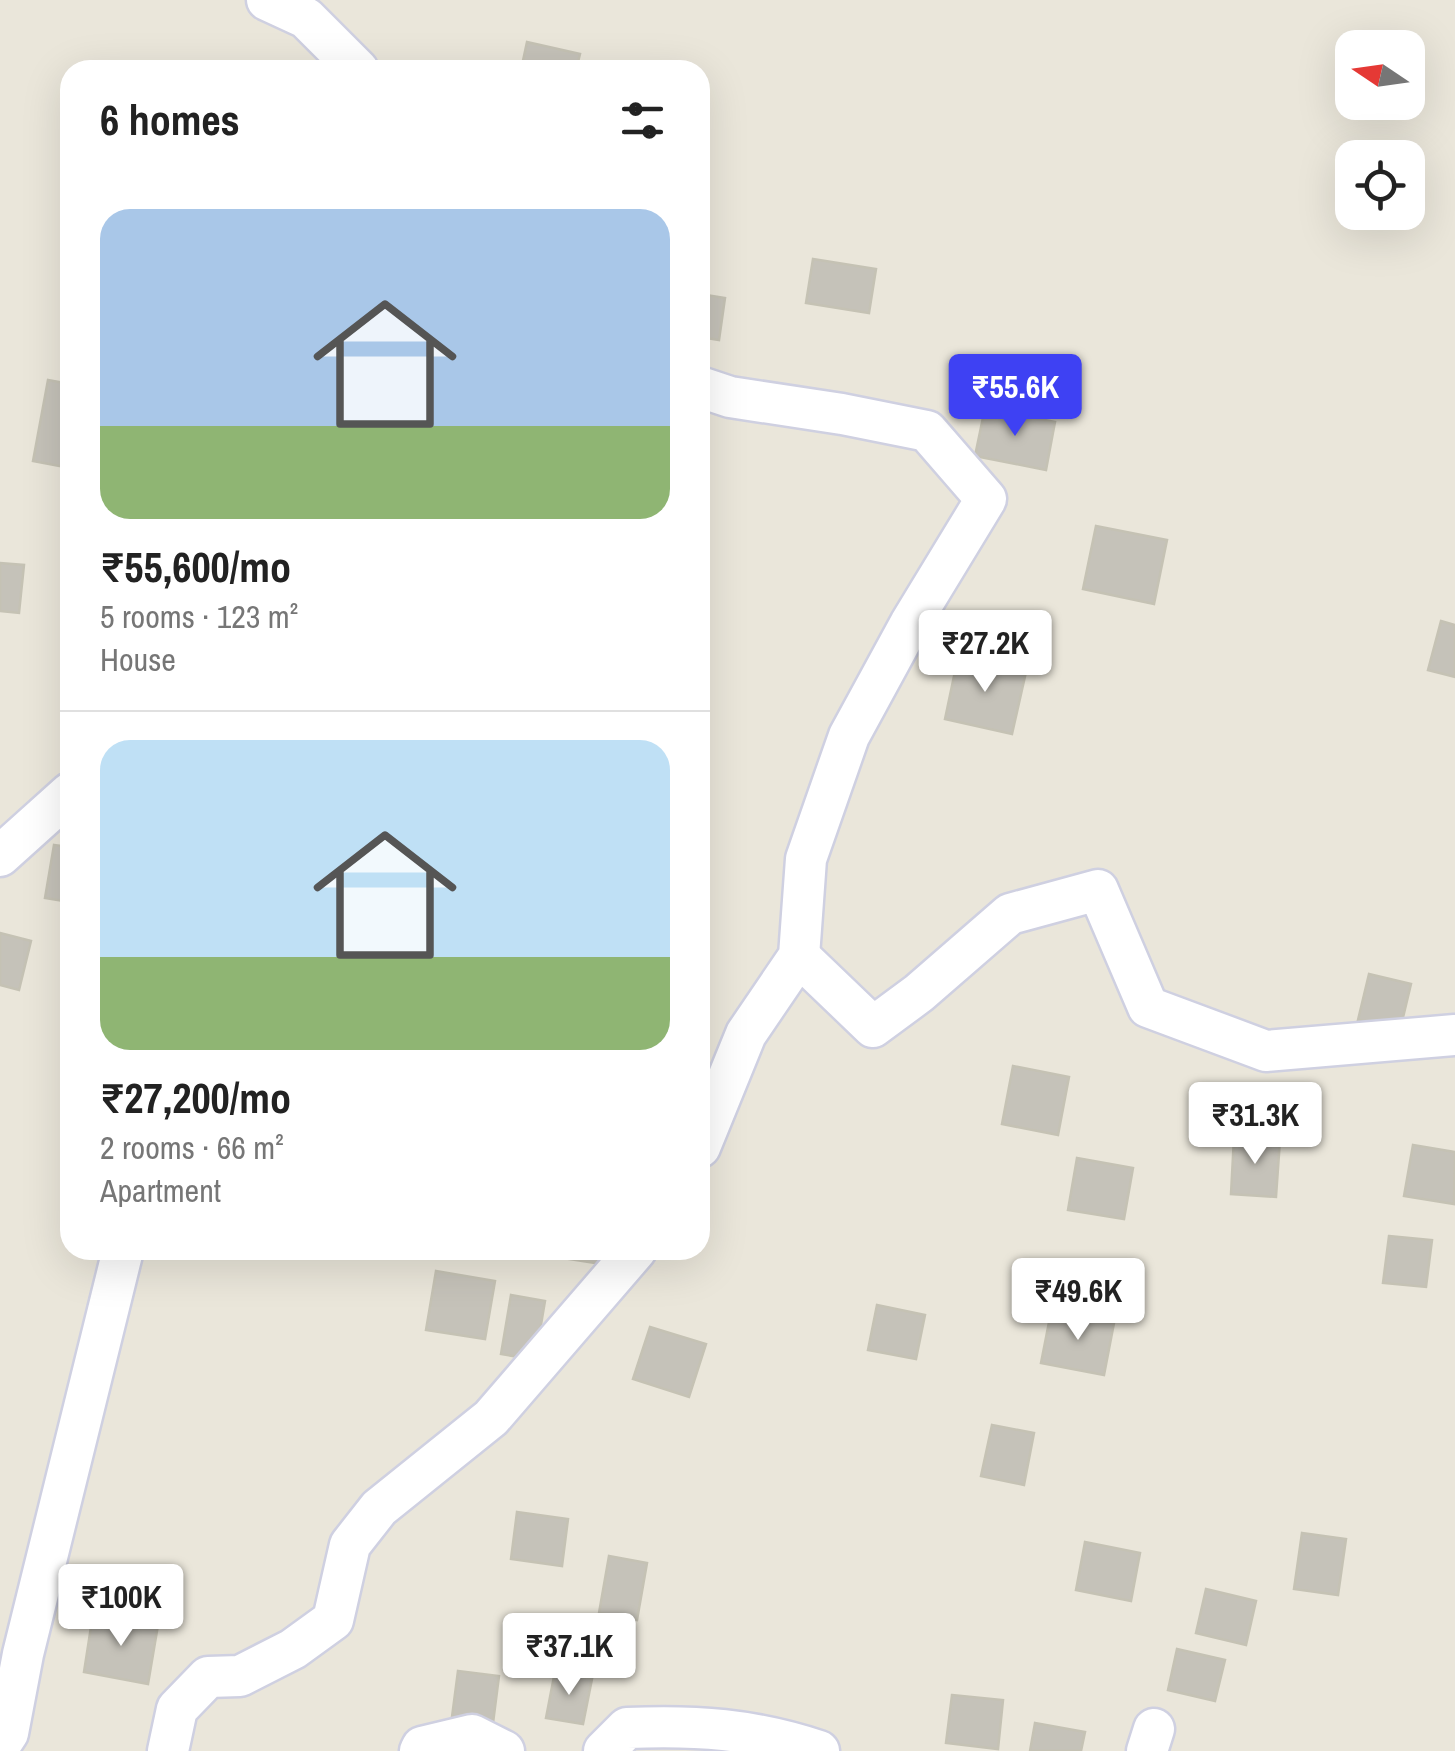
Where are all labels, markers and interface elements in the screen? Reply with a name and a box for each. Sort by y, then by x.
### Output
north arrow [1335,30,1425,120]
map controls [1335,30,1425,230]
text: 6 homes [100,92,240,148]
icon: filters [615,93,670,148]
button: locate [1335,140,1425,230]
icon: home [295,274,475,454]
pin: ₹55.6K [934,354,1096,439]
text: ₹55.6K [971,365,1059,408]
text: ₹55,600/mo [100,539,291,595]
text: 5 rooms · 123 m² [100,595,298,638]
pin: ₹27.2K [904,610,1066,695]
text: ₹27.2K [941,621,1029,664]
text: House [100,638,176,681]
icon: home [295,805,475,985]
text: ₹27,200/mo [100,1070,291,1126]
pin: ₹31.3K [1174,1082,1336,1167]
text: ₹31.3K [1211,1093,1299,1136]
text: 2 rooms · 66 m² [100,1126,284,1169]
text: Apartment [100,1169,221,1212]
pin: ₹49.6K [997,1258,1159,1343]
text: ₹49.6K [1034,1269,1122,1312]
pin: ₹100K [51,1564,191,1649]
text: ₹100K [80,1575,162,1618]
pin: ₹37.1K [488,1613,650,1698]
text: ₹37.1K [525,1624,613,1667]

